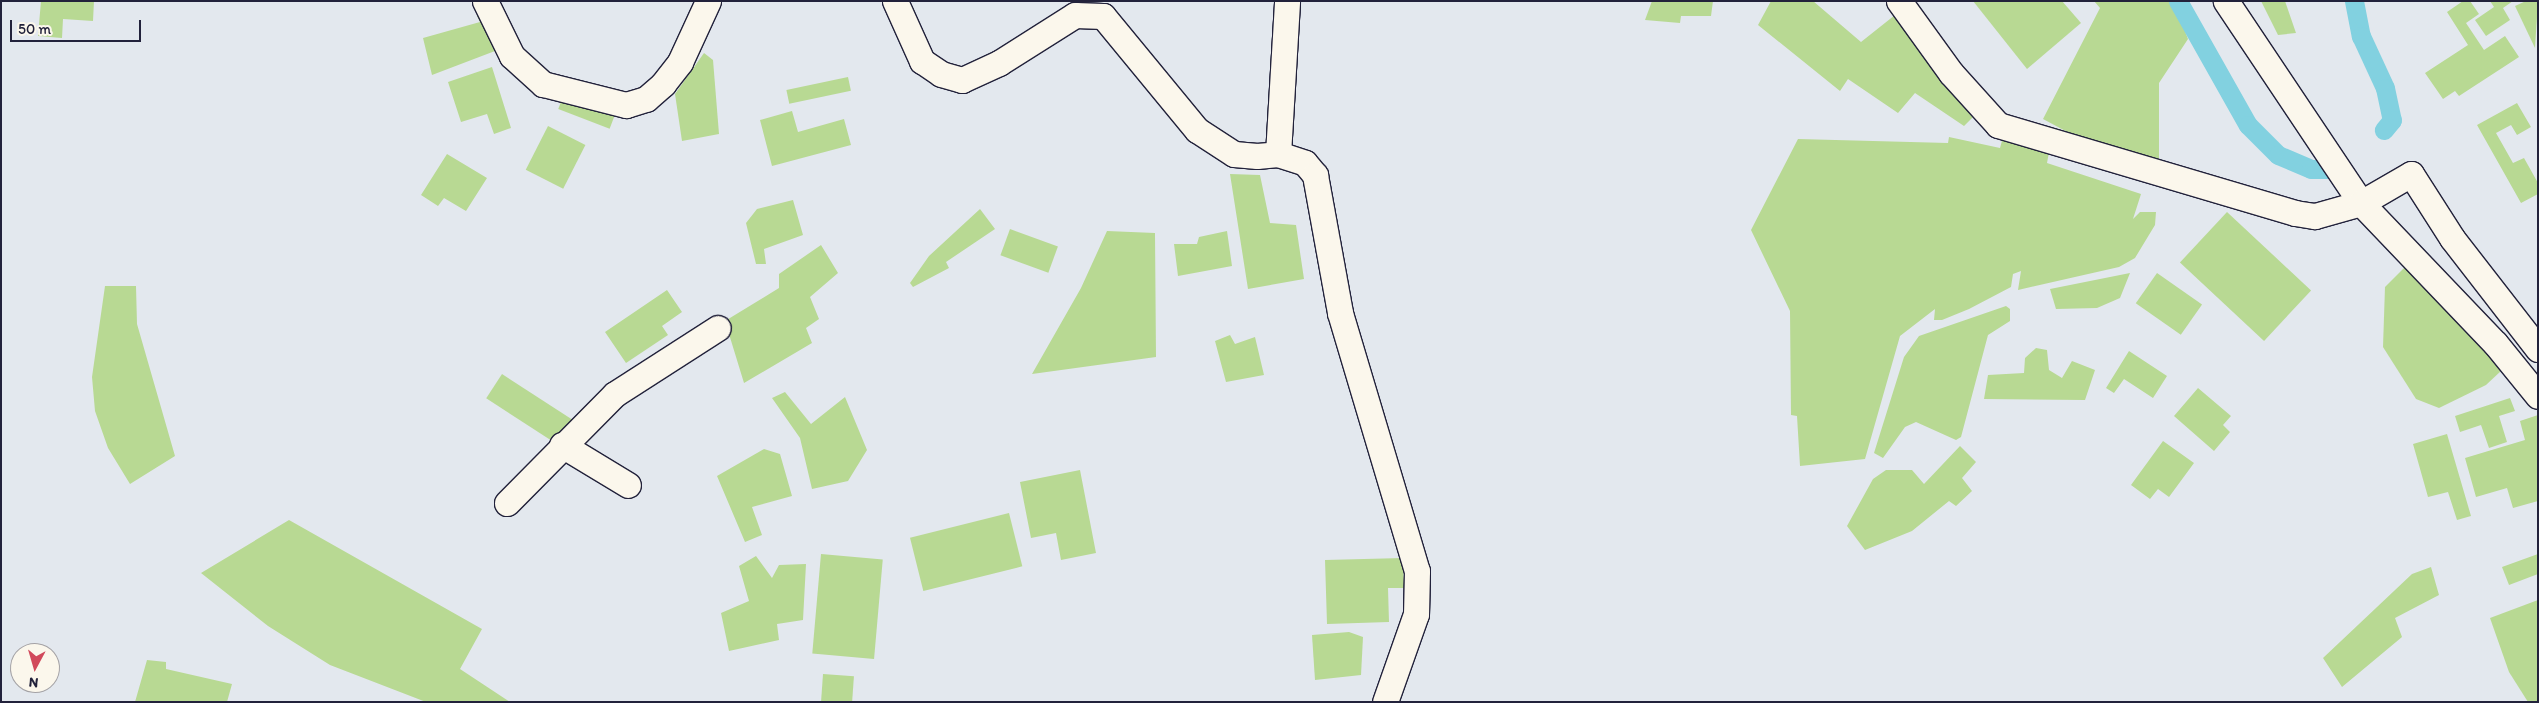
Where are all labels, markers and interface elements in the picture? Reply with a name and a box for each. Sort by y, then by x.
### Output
scale bar [12,10,144,42]
text: 50 m [18,20,51,38]
north arrow [10,643,60,693]
text: N [28,673,39,691]

